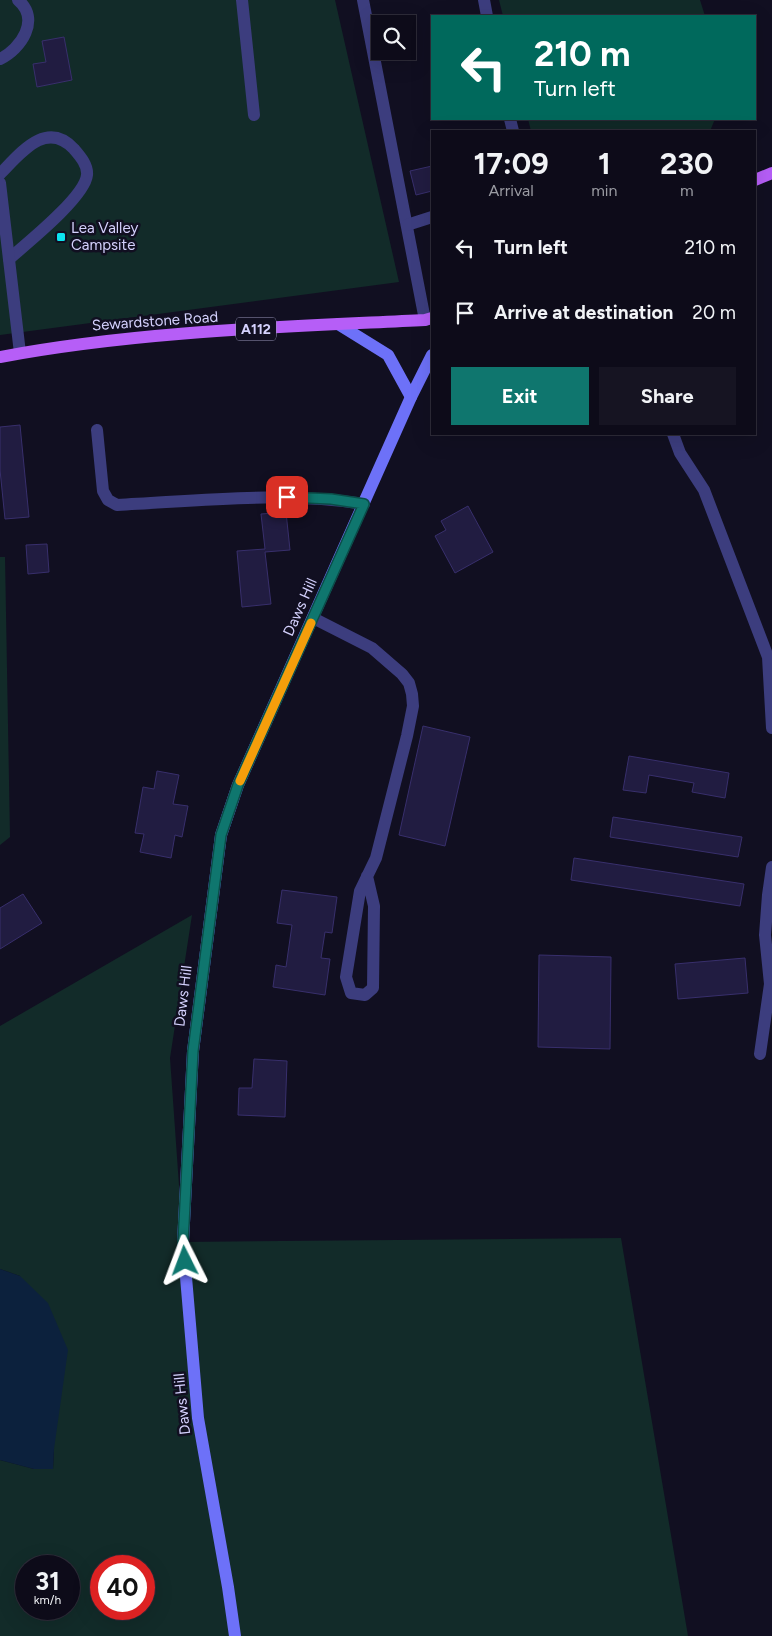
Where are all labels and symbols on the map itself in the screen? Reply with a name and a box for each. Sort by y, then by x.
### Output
place label: Lea Valley Campsite [71,219,138,254]
marker: Lea Valley Campsite [55,231,67,243]
street label: Sewardstone Road [91,308,219,334]
road number: A112 [236,318,276,340]
pin [266,476,308,518]
street label: Daws Hill [279,575,321,639]
street label: Daws Hill [170,964,196,1028]
position arrow [158,1234,210,1286]
street label: Daws Hill [170,1372,194,1436]
speed limit sign: 40 [90,1555,155,1620]

